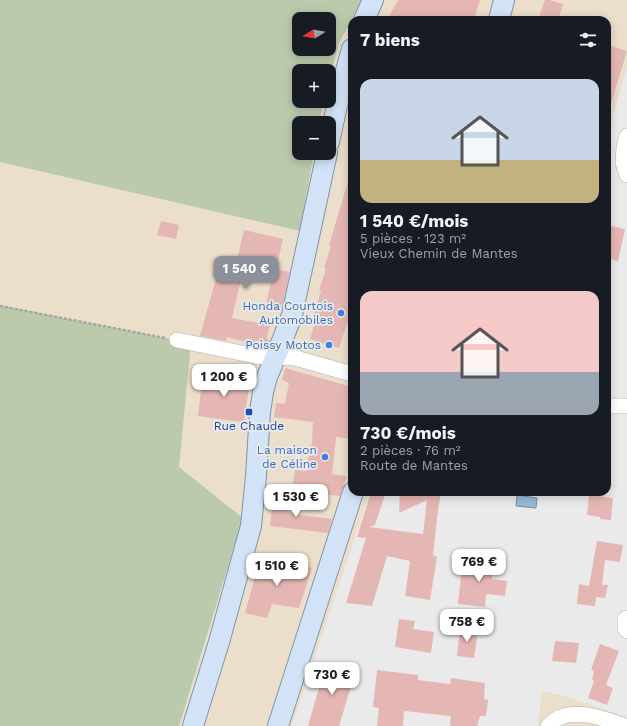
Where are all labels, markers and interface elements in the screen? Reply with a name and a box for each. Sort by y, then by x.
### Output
north arrow [292,12,336,56]
map controls [292,12,336,160]
icon: filters [577,29,599,51]
text: 7 biens [360,30,420,50]
button: + [292,64,336,108]
icon: home [444,105,516,177]
button: − [292,116,336,160]
text: 1 540 €/mois [360,211,468,231]
text: 5 pièces · 123 m² [360,231,466,246]
text: Vieux Chemin de Mantes [360,246,518,261]
pin: 1 540 € [209,256,283,290]
text: 1 540 € [223,261,269,276]
place label: Honda Courtois Automobiles [242,299,333,327]
marker: Honda Courtois Automobiles [336,308,346,318]
icon: home [444,317,516,389]
place label: Poissy Motos [245,338,321,352]
marker: Poissy Motos [324,340,334,350]
pin: 1 200 € [187,364,261,398]
text: 1 200 € [201,369,247,384]
marker: Rue Chaude [244,407,254,417]
place label: Rue Chaude [214,419,284,433]
text: 730 €/mois [360,423,456,443]
place label: La maison de Céline [257,443,317,471]
text: 2 pièces · 76 m² [360,443,461,458]
marker: La maison de Céline [320,452,330,462]
text: Route de Mantes [360,458,468,473]
pin: 1 530 € [259,484,333,518]
text: 1 530 € [273,489,319,504]
pin: 769 € [451,549,507,583]
pin: 1 510 € [240,553,314,587]
text: 769 € [461,554,497,569]
text: 1 510 € [255,558,299,573]
pin: 758 € [439,609,495,643]
text: 758 € [449,614,485,629]
pin: 730 € [304,662,360,696]
text: 730 € [314,667,350,682]

